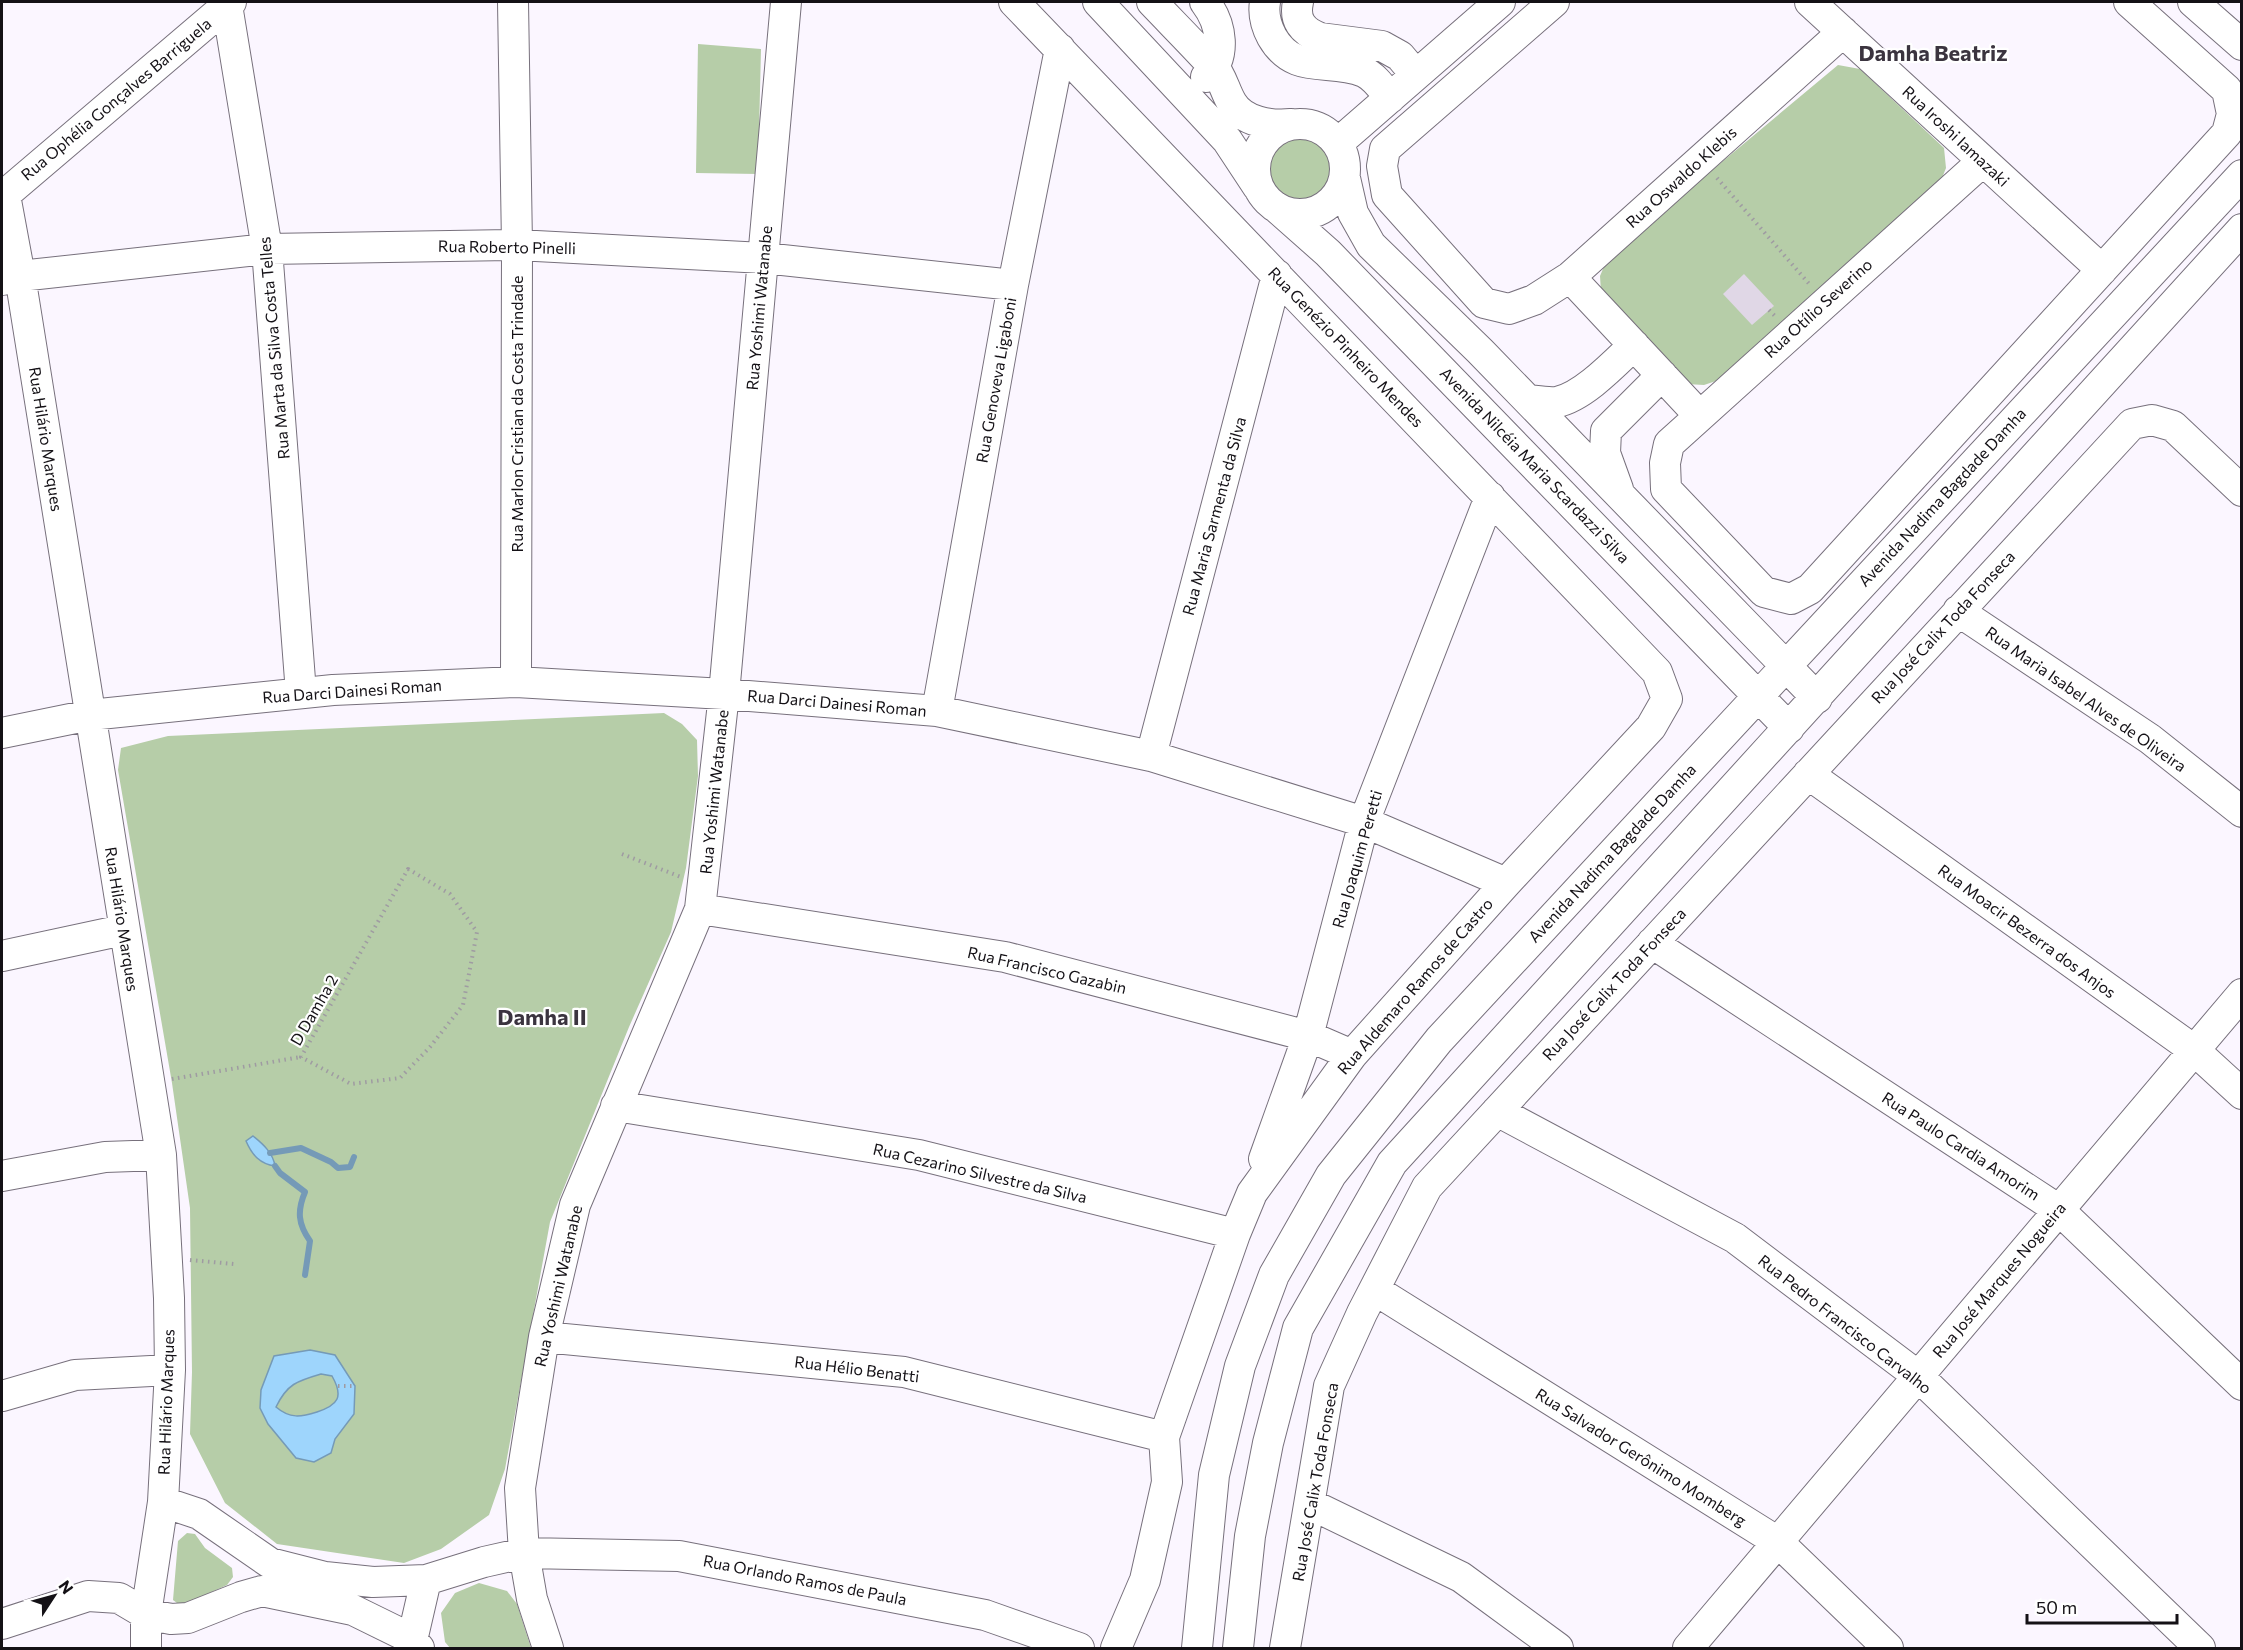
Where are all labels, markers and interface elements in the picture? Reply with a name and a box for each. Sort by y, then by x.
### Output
street label: Rua Ophélia Gonçalves Barriguela [17,13,215,184]
district label: Damha Beatriz [1858,39,2008,66]
street label: Rua Iroshi Iamazaki [1899,81,2014,190]
street label: Rua Oswaldo Klebis [1621,122,1740,231]
street label: Rua Yoshimi Watanabe [742,225,775,391]
street label: Rua Marta da Silva Costa Telles [254,236,293,460]
street label: Rua Roberto Pinelli [438,236,576,257]
street label: Rua Otílio Severino [1760,254,1876,361]
street label: Rua Genézio Pinheiro Mendes [1265,263,1428,431]
street label: Rua Marlon Cristian da Costa Trindade [507,276,526,552]
street label: Rua Genoveva Ligaboni [972,296,1019,464]
street label: Avenida Nilcéia Maria Scardazzi Silva [1437,363,1634,566]
street label: Rua Hilário Marques [26,365,67,513]
street label: Avenida Nadima Bagdade Damha [1854,403,2029,590]
street label: Rua Maria Sarmenta da Silva [1178,414,1249,617]
street label: Rua José Calix Toda Fonseca [1867,546,2018,707]
street label: Rua Maria Isabel Alves de Oliveira [1982,622,2190,775]
street label: Rua Darci Dainesi Roman [262,675,442,706]
street label: Rua Darci Dainesi Roman [747,685,927,720]
street label: Rua Yoshimi Watanabe [695,709,732,875]
street label: Avenida Nadima Bagdade Damha [1524,759,1699,946]
street label: Rua Joaquim Peretti [1328,788,1385,930]
street label: Rua Hilário Marques [102,845,143,993]
street label: Rua Moacir Bezerra dos Anjos [1935,860,2120,1001]
street label: Rua Aldemaro Ramos de Castro [1333,894,1496,1078]
street label: Rua José Calix Toda Fonseca [1538,903,1689,1064]
street label: Rua Francisco Gazabin [966,942,1129,997]
street label: D Damha 2 [286,971,341,1048]
district label: Damha II [497,1003,587,1030]
street label: Rua Paulo Cardia Amorim [1879,1087,2044,1204]
street label: Rua Cezarino Silvestre da Silva [871,1139,1089,1206]
street label: Rua José Marques Nogueira [1928,1198,2069,1361]
street label: Rua Yoshimi Watanabe [530,1203,585,1369]
street label: Rua Pedro Francisco Carvalho [1755,1250,1936,1397]
street label: Rua Hilário Marques [153,1329,178,1475]
street label: Rua Hélio Benatti [793,1351,921,1386]
street label: Rua José Calix Toda Fonseca [1288,1381,1341,1583]
street label: Rua Salvador Gerônimo Momberg [1532,1384,1750,1530]
street label: Rua Orlando Ramos de Paula [702,1550,909,1609]
north arrow [24,1566,84,1626]
text: N [55,1576,78,1597]
scale bar [2027,1587,2177,1625]
text: 50 m [2036,1596,2077,1618]

